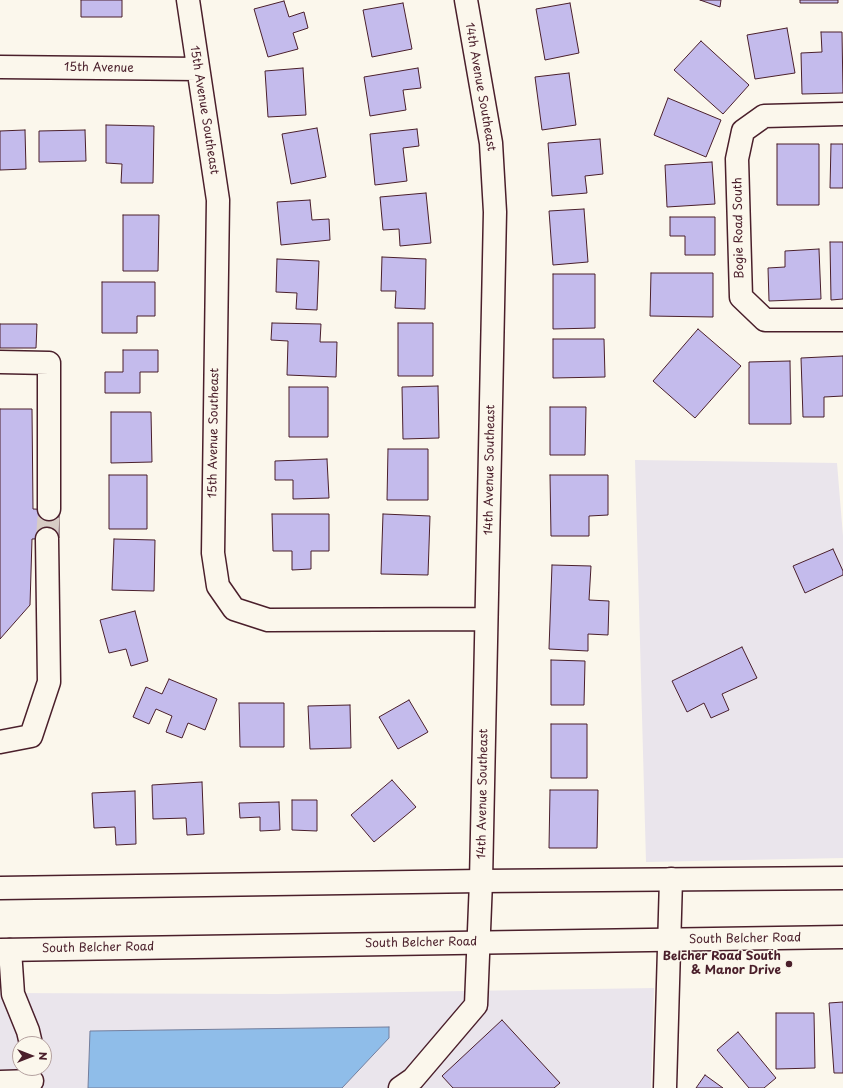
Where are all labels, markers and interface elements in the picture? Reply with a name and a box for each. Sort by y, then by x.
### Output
street label: 14th Avenue Southeast [462,21,498,153]
street label: 15th Avenue Southeast [187,44,221,176]
street label: 15th Avenue [64,60,134,76]
street label: Bogie Road South [731,177,747,279]
street label: 15th Avenue Southeast [206,368,222,498]
street label: 14th Avenue Southeast [482,405,498,535]
street label: 14th Avenue Southeast [475,729,491,859]
street label: South Belcher Road [689,931,801,947]
street label: South Belcher Road [365,935,477,951]
street label: South Belcher Road [42,940,154,956]
place label: Belcher Road South & Manor Drive [663,950,781,978]
marker: Belcher Road South & Manor Drive [784,959,794,969]
north arrow [12,1036,52,1076]
text: N [35,1052,52,1060]

